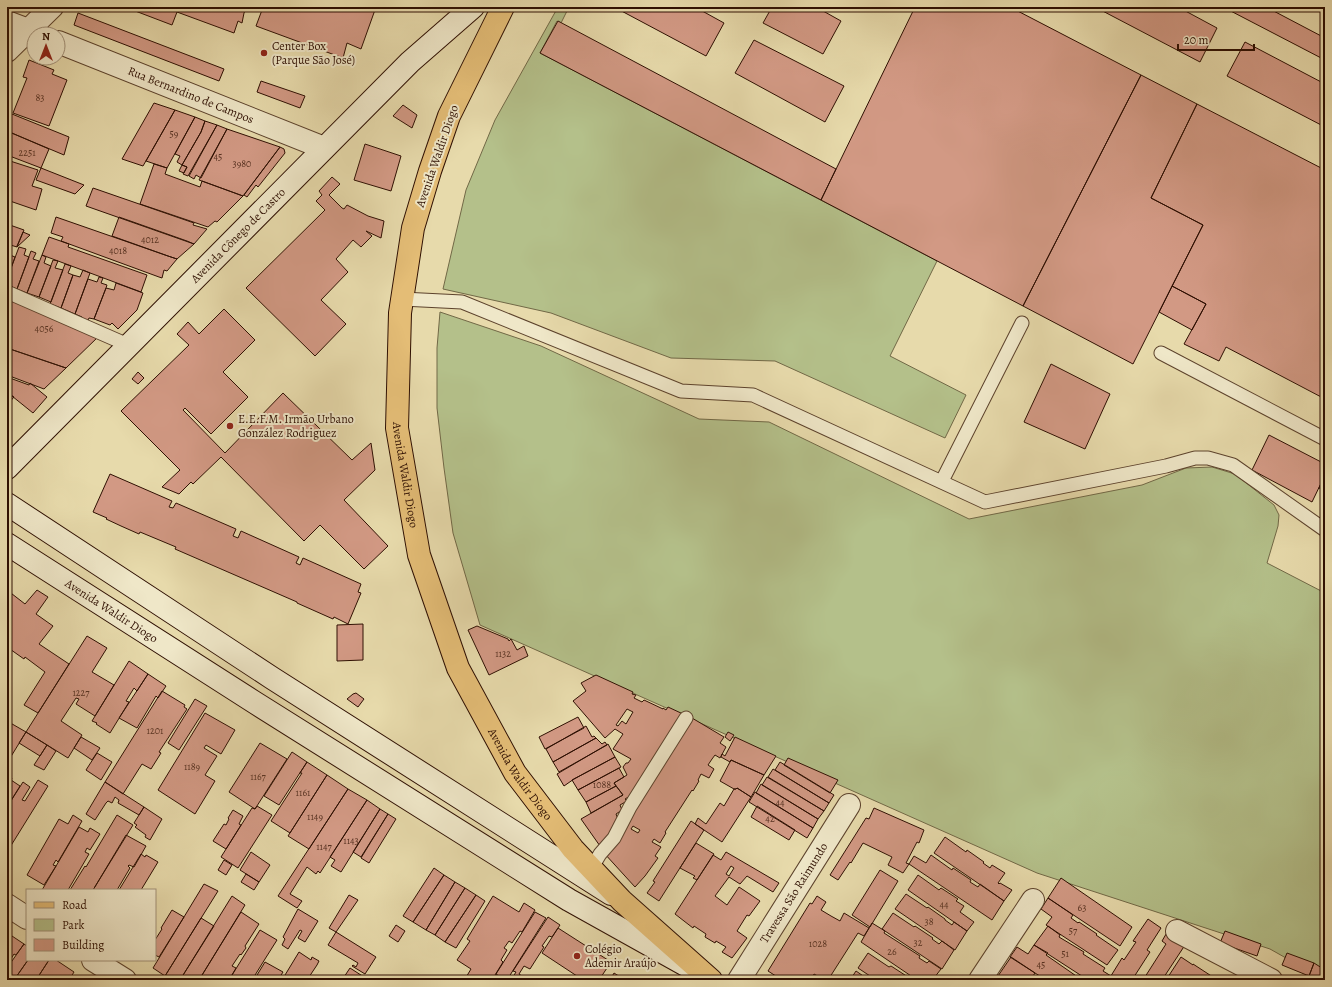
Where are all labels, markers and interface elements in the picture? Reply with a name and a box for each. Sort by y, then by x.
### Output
north arrow [26,26,66,66]
scale bar [1178,26,1254,52]
text: N [42,29,50,44]
text: 20 m [1184,32,1208,48]
place label: Center Box (Parque São José) [272,38,355,68]
marker: Center Box (Parque São José) [259,48,269,58]
street label: Rua Bernardino de Campos [125,63,256,127]
house number: 83 [35,91,45,104]
street label: Avenida Waldir Diogo [412,103,462,210]
house number: 59 [170,127,179,140]
house number: 2251 [18,146,36,159]
house number: 45 [214,150,222,163]
house number: 3980 [233,157,251,170]
street label: Avenida Cônego de Castro [187,184,289,287]
house number: 4012 [141,233,159,246]
house number: 4018 [109,244,127,257]
house number: 4056 [35,322,54,335]
place label: E.E.F.M. Irmão Urbano González Rodriguez [238,411,354,441]
marker: E.E.F.M. Irmão Urbano González Rodriguez [225,421,235,431]
street label: Avenida Waldir Diogo [389,421,422,529]
street label: Avenida Waldir Diogo [61,575,161,646]
house number: 1132 [495,647,511,660]
house number: 1227 [72,686,90,699]
house number: 1201 [147,724,164,737]
street label: Avenida Waldir Diogo [484,725,556,823]
house number: 1189 [184,760,201,773]
house number: 1167 [250,770,267,783]
house number: 1088 [593,778,611,791]
house number: 1161 [296,786,311,799]
house number: 44 [775,796,785,809]
house number: 1149 [307,810,323,823]
house number: 42 [765,812,775,825]
house number: 1143 [343,834,359,847]
street label: Travessa São Raimundo [756,839,831,946]
house number: 1147 [316,840,333,853]
legend [26,889,156,961]
text: Road [62,897,88,913]
house number: 44 [939,898,949,911]
house number: 63 [1078,901,1086,914]
house number: 38 [924,915,934,928]
text: Park [62,917,85,933]
house number: 57 [1069,924,1078,937]
house number: 32 [914,936,923,949]
text: Building [62,937,104,953]
house number: 1028 [809,937,827,950]
place label: Colégio Ademir Araújo [584,941,656,971]
house number: 26 [887,945,897,958]
house number: 51 [1061,947,1069,960]
marker: Colégio Ademir Araújo [572,951,582,961]
house number: 45 [1037,958,1045,971]

